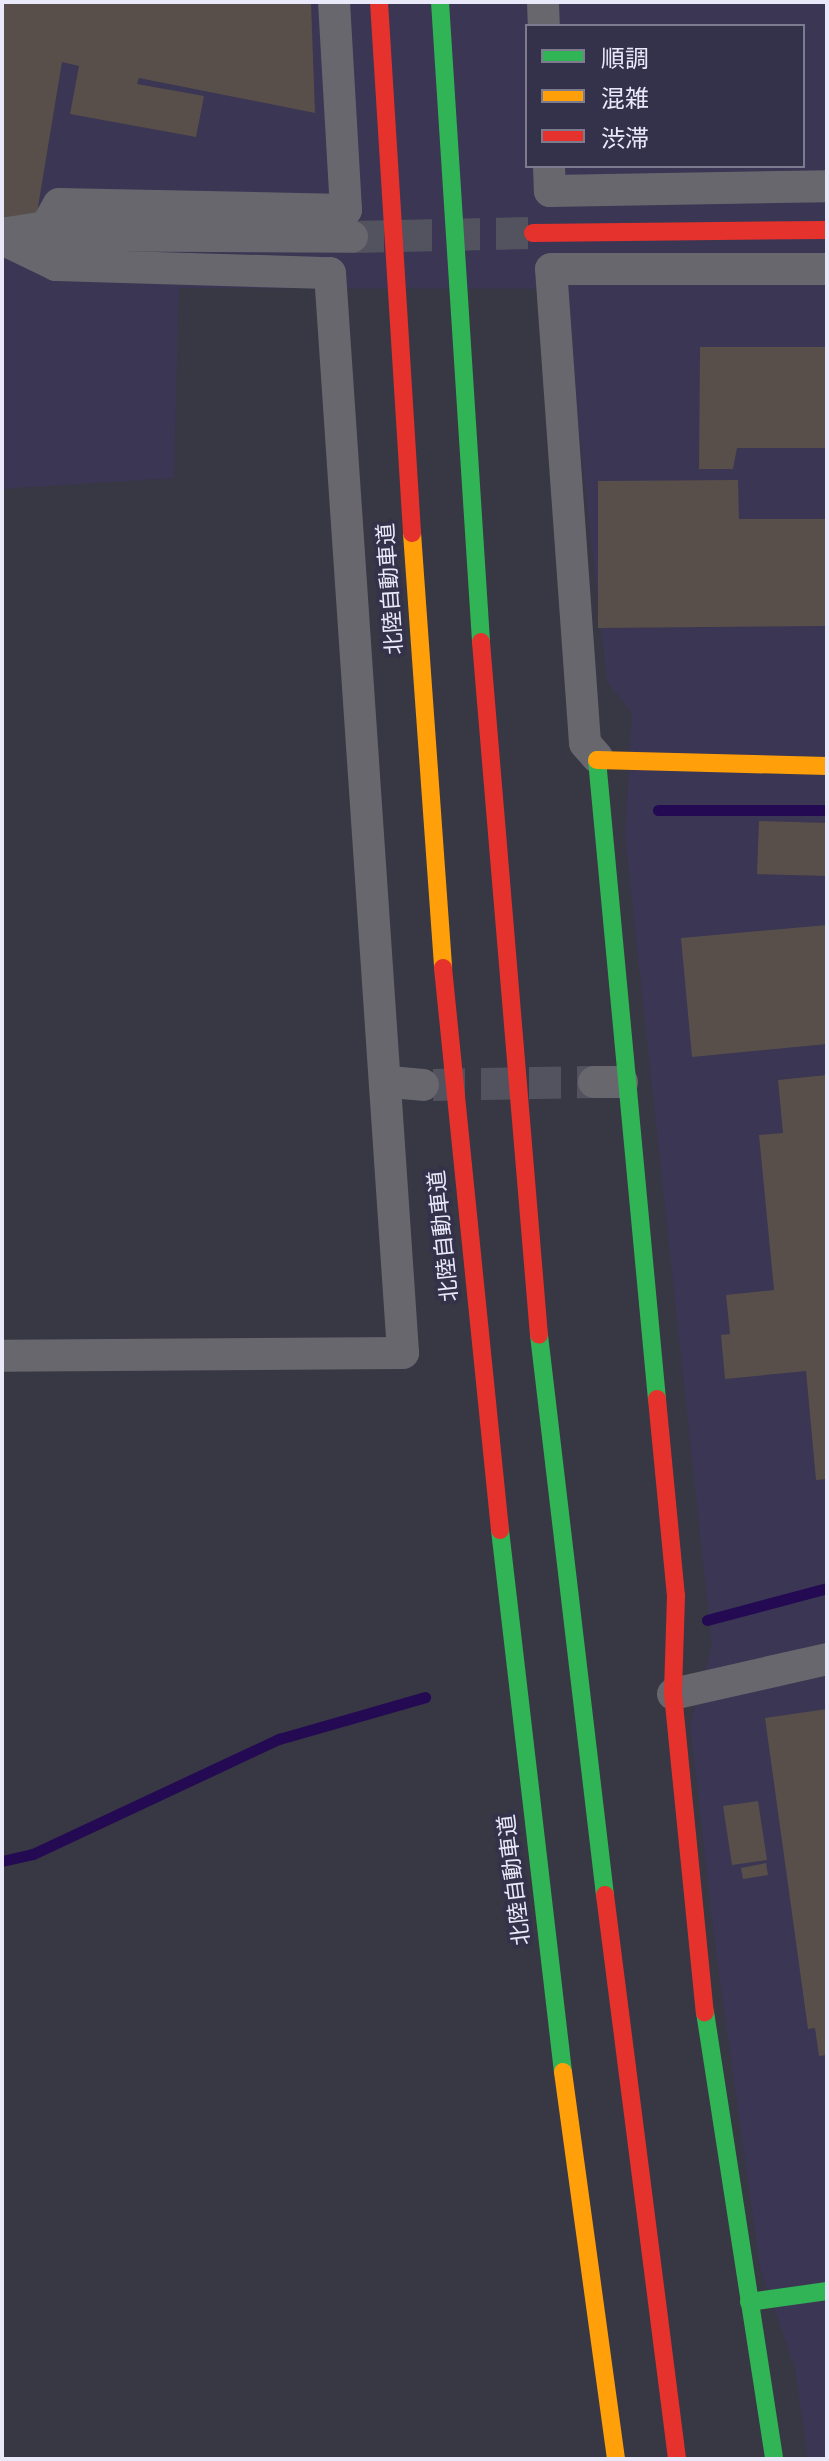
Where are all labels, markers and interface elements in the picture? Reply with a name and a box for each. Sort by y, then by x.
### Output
legend [525,24,805,168]
text: 順調 [601,45,649,73]
text: 混雑 [601,85,649,113]
text: 渋滞 [601,125,649,153]
street label: 北陸自動車道 [372,522,408,656]
street label: 北陸自動車道 [423,1169,463,1303]
street label: 北陸自動車道 [493,1813,535,1947]

